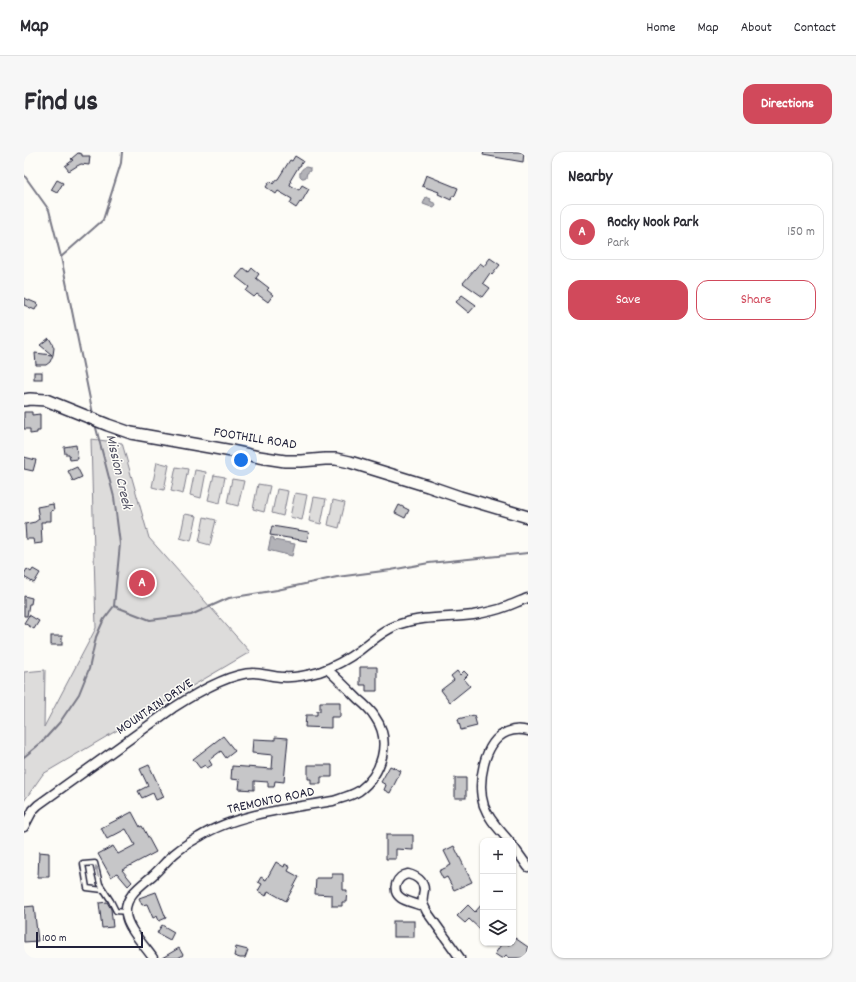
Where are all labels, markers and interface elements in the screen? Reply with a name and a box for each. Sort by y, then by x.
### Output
text: Map [20,14,49,41]
text: Home [646,18,675,38]
text: Map [697,18,719,38]
text: About [741,18,772,38]
text: Contact [794,18,836,38]
text: Find us [24,84,98,124]
button: Directions [743,84,832,124]
text: Nearby [568,166,612,190]
text: Rocky Nook Park [607,212,699,234]
text: A [578,223,586,242]
text: 150 m [787,223,815,242]
text: Park [607,234,629,253]
button: Save [568,280,688,320]
button: Share [696,280,816,320]
street label: FOOTHILL ROAD [212,423,298,455]
water label: Mission Creek [99,432,138,513]
your location [231,450,251,470]
pin: A [129,568,155,598]
street label: MOUNTAIN DRIVE [112,673,198,740]
street label: TREMONTO ROAD [226,782,316,820]
map controls [480,838,516,946]
button: + [480,838,516,874]
one-way arrow [93,865,99,877]
button: − [480,874,516,910]
button: layers [480,910,516,946]
scale bar [36,930,143,949]
text: 100 m [42,931,66,947]

